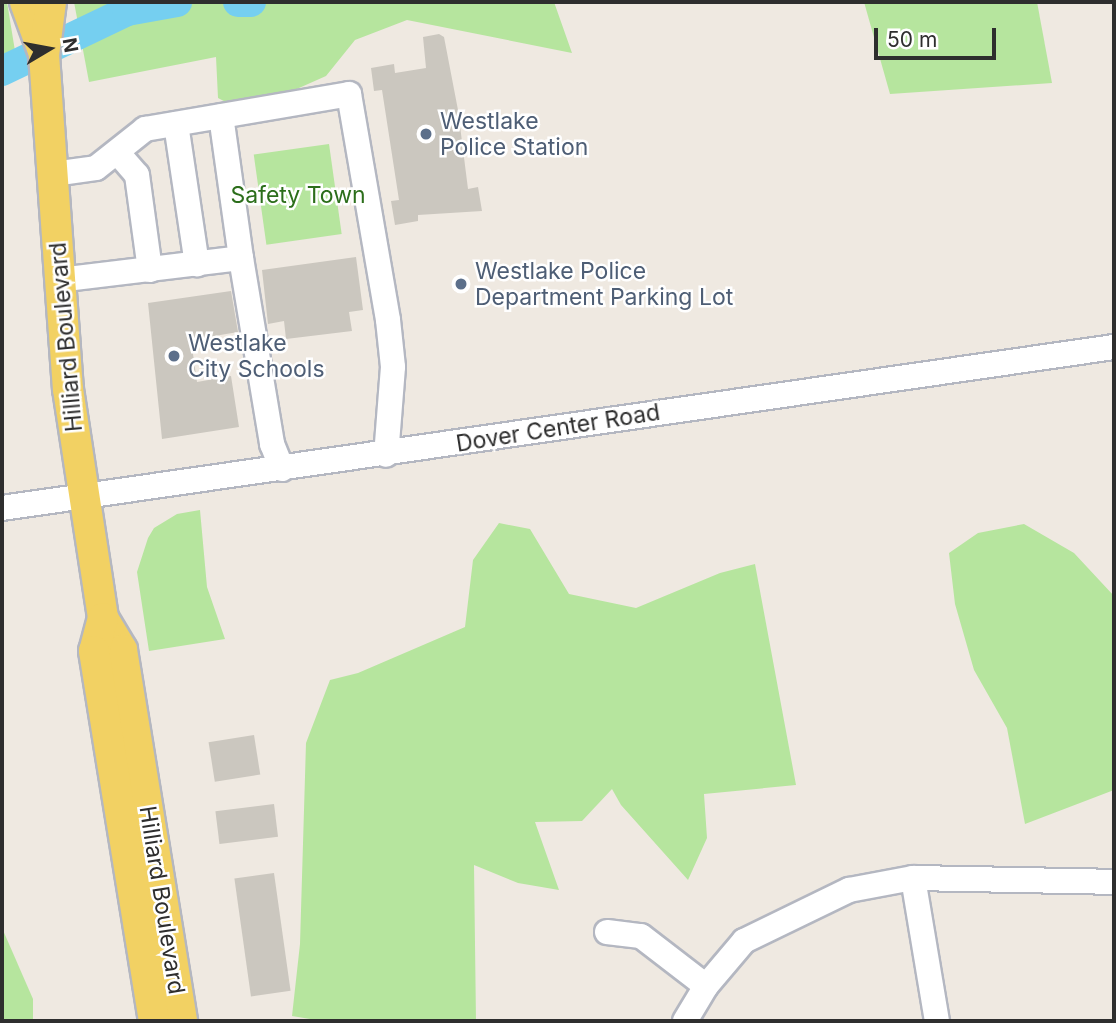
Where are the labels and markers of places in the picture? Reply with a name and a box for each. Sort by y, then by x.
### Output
place label: Westlake Police Station [440,107,588,161]
marker: Westlake Police Station [418,126,434,142]
place label: Westlake Police Department Parking Lot [475,257,733,311]
marker: Westlake Police Department Parking Lot [453,276,469,292]
place label: Westlake City Schools [188,329,325,383]
marker: Westlake City Schools [166,348,182,364]

